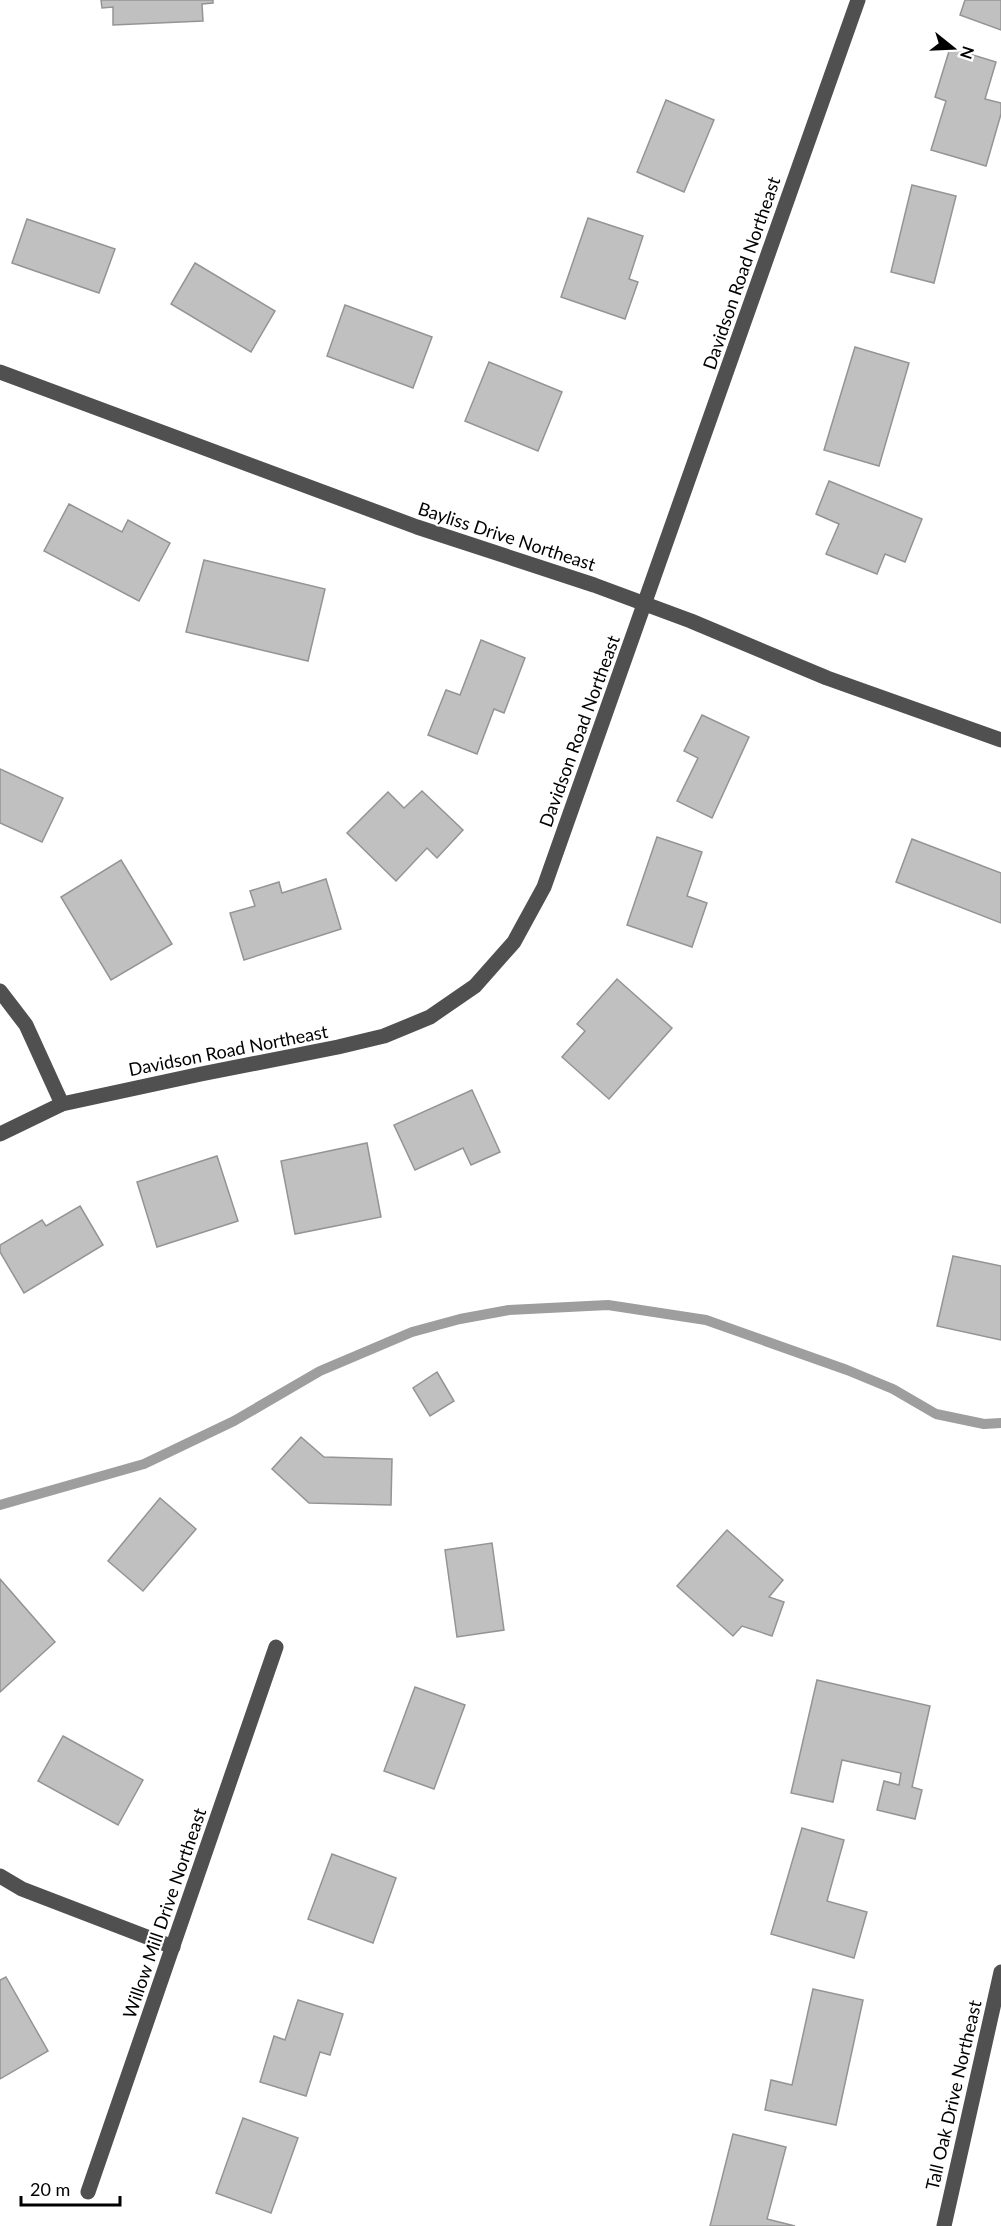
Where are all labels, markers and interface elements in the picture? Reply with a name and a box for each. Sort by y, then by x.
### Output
north arrow [923,18,983,78]
text: N [957,44,979,62]
street label: Davidson Road Northeast [698,173,785,372]
street label: Bayliss Drive Northeast [416,497,599,575]
street label: Davidson Road Northeast [534,632,624,830]
street label: Davidson Road Northeast [127,1020,330,1080]
street label: Willow Mill Drive Northeast [118,1805,211,2021]
street label: Tall Oak Drive Northeast [920,1997,986,2192]
scale bar [21,2169,120,2207]
text: 20 m [30,2178,70,2200]

